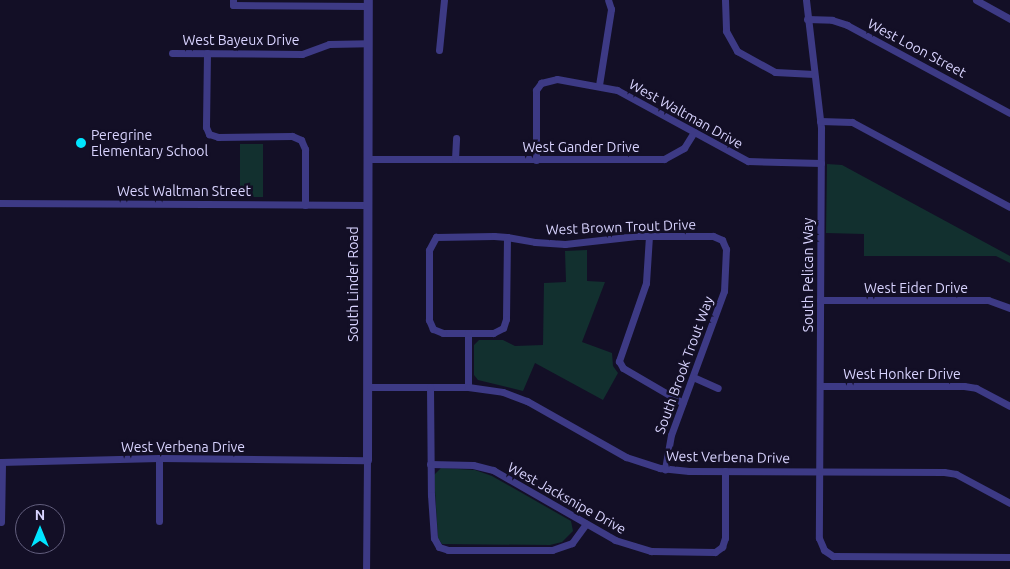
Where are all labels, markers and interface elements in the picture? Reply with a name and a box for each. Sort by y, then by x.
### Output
street label: West Loon Street [865,15,969,81]
street label: West Bayeux Drive [182,32,300,48]
street label: West Waltman Drive [626,76,746,152]
place label: Peregrine Elementary School [91,127,208,160]
marker: Peregrine Elementary School [75,137,87,149]
street label: West Gander Drive [522,139,640,155]
street label: West Waltman Street [117,183,251,199]
street label: West Brown Trout Drive [546,216,696,238]
street label: South Pelican Way [800,218,816,332]
street label: South Linder Road [345,226,361,342]
street label: West Eider Drive [864,280,968,296]
street label: South Brook Trout Way [651,294,717,436]
street label: West Honker Drive [843,366,961,382]
street label: West Verbena Drive [121,439,245,455]
street label: West Verbena Drive [666,448,790,466]
street label: West Jacksnipe Drive [505,459,629,537]
north arrow [15,504,65,554]
text: N [35,507,45,523]

